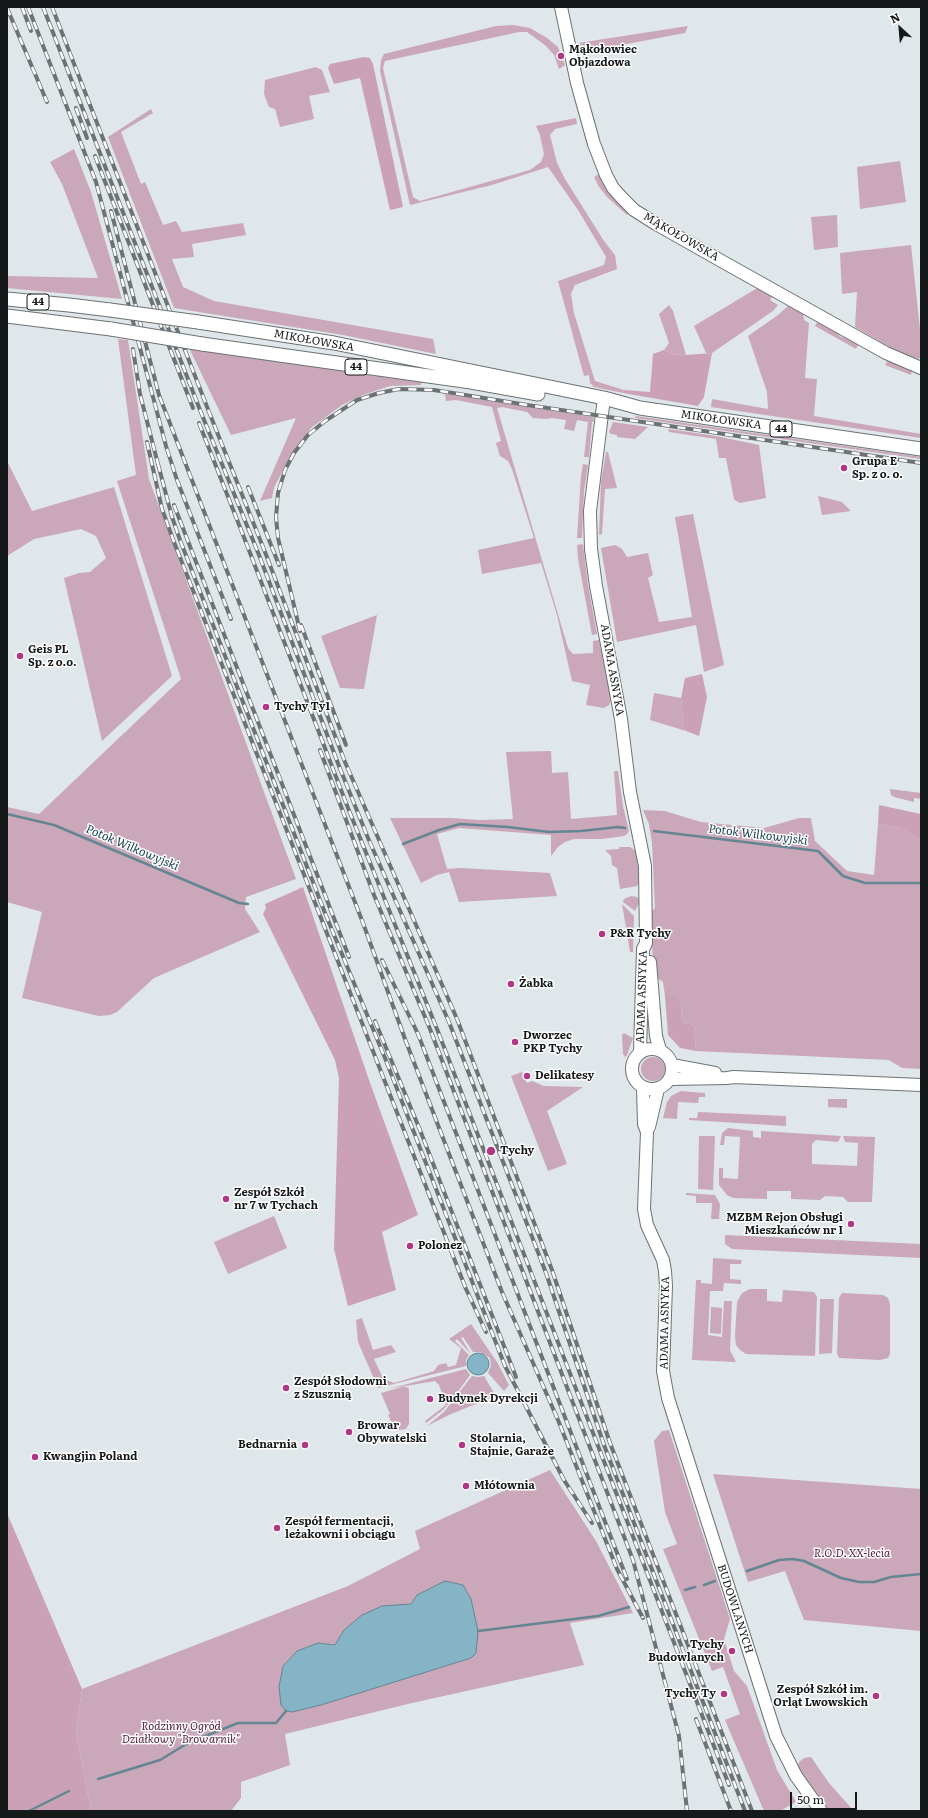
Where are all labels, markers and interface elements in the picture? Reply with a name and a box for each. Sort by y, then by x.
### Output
north arrow [880,8,920,48]
text: N [887,8,902,26]
place label: Mąkołowiec Objazdowa [569,43,637,69]
marker: Mąkołowiec Objazdowa [556,51,566,61]
street label: MĄKOŁOWSKA [641,210,721,264]
road number: 44 [27,294,49,310]
street label: MIKOŁOWSKA [273,327,355,355]
road number: 44 [345,359,367,375]
street label: MIKOŁOWSKA [680,408,762,432]
road number: 44 [770,421,792,437]
place label: Grupa E Sp. z o. o. [852,455,903,481]
marker: Grupa E Sp. z o. o. [839,463,849,473]
street label: ADAMA ASNYKA [597,623,627,717]
place label: Geis PL Sp. z o.o. [28,643,77,669]
marker: Geis PL Sp. z o.o. [15,651,25,661]
place label: Tychy Ty1 [274,700,330,714]
marker: Tychy Ty1 [261,702,271,712]
water label: Potok Wilkowyjski [83,822,181,874]
water label: Potok Wilkowyjski [708,822,808,848]
place label: P&R Tychy [610,927,671,941]
marker: P&R Tychy [597,929,607,939]
street label: ADAMA ASNYKA [634,950,650,1044]
place label: Żabka [519,977,553,991]
marker: Żabka [506,979,516,989]
place label: Dworzec PKP Tychy [523,1029,583,1055]
marker: Dworzec PKP Tychy [510,1037,520,1047]
place label: Delikatesy [535,1069,594,1083]
marker: Delikatesy [522,1071,532,1081]
place label: Tychy [500,1144,534,1158]
marker: Tychy [485,1145,497,1157]
place label: Zespół Szkół nr 7 w Tychach [234,1186,318,1212]
marker: Zespół Szkół nr 7 w Tychach [221,1194,231,1204]
place label: MZBM Rejon Obsługi Mieszkańców nr I [726,1211,843,1237]
marker: MZBM Rejon Obsługi Mieszkańców nr I [846,1219,856,1229]
place label: Polonez [418,1239,462,1253]
marker: Polonez [405,1241,415,1251]
street label: ADAMA ASNYKA [658,1276,672,1370]
place label: Zespół Słodowni z Szusznią [294,1375,387,1401]
marker: Zespół Słodowni z Szusznią [281,1383,291,1393]
place label: Budynek Dyrekcji [438,1392,538,1406]
marker: Budynek Dyrekcji [425,1394,435,1404]
place label: Browar Obywatelski [357,1419,427,1445]
marker: Browar Obywatelski [344,1427,354,1437]
place label: Stolarnia, Stajnie, Garaże [470,1432,554,1458]
place label: Bednarnia [238,1438,297,1452]
marker: Bednarnia [300,1440,310,1450]
marker: Stolarnia, Stajnie, Garaże [457,1440,467,1450]
place label: Kwangjin Poland [43,1450,138,1464]
marker: Kwangjin Poland [30,1452,40,1462]
place label: Młótownia [474,1479,535,1493]
marker: Młótownia [461,1481,471,1491]
place label: Zespół fermentacji, leżakowni i obciągu [285,1515,395,1541]
marker: Zespół fermentacji, leżakowni i obciągu [272,1523,282,1533]
park label: R.O.D. XX-lecia [814,1547,890,1561]
street label: BUDOWLANYCH [714,1563,756,1655]
place label: Tychy Budowlanych [648,1638,724,1664]
marker: Tychy Budowlanych [727,1646,737,1656]
place label: Zespół Szkół im. Orląt Lwowskich [773,1683,868,1709]
place label: Tychy Ty [665,1687,716,1701]
marker: Tychy Ty [719,1689,729,1699]
marker: Zespół Szkół im. Orląt Lwowskich [871,1691,881,1701]
park label: Rodzinny Ogród Działkowy "Browarnik" [122,1720,240,1746]
scale bar [792,1784,859,1810]
text: 50 m [797,1790,824,1808]

